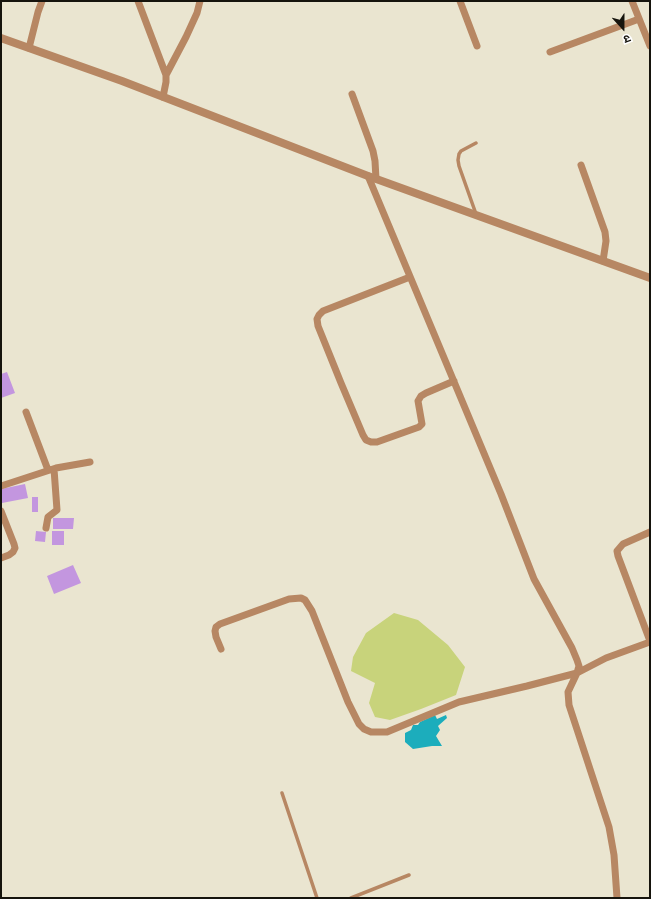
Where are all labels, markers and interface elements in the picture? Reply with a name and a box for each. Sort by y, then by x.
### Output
north arrow [603,8,643,48]
text: उ [622,32,633,47]

